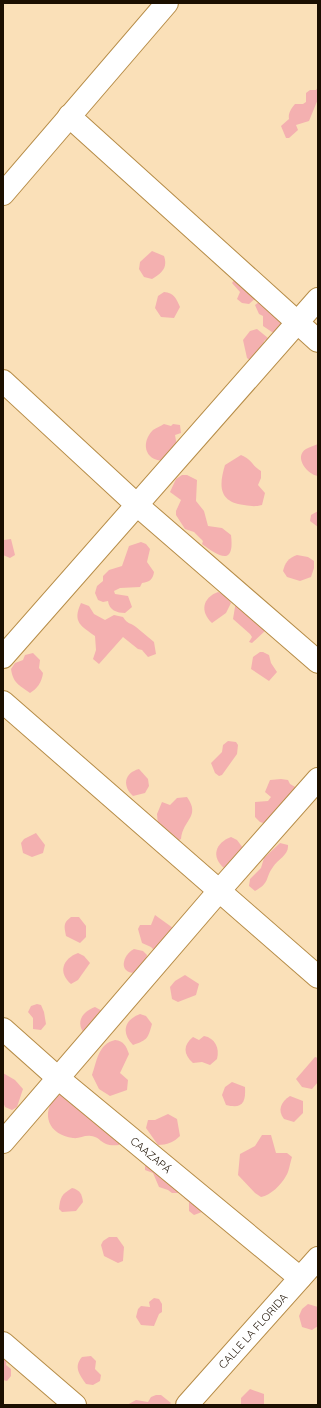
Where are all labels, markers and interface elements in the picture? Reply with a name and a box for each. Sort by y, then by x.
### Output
street label: CAAZAPÁ [128,1134,174,1176]
street label: CALLE LA FLORIDA [215,1290,291,1372]

